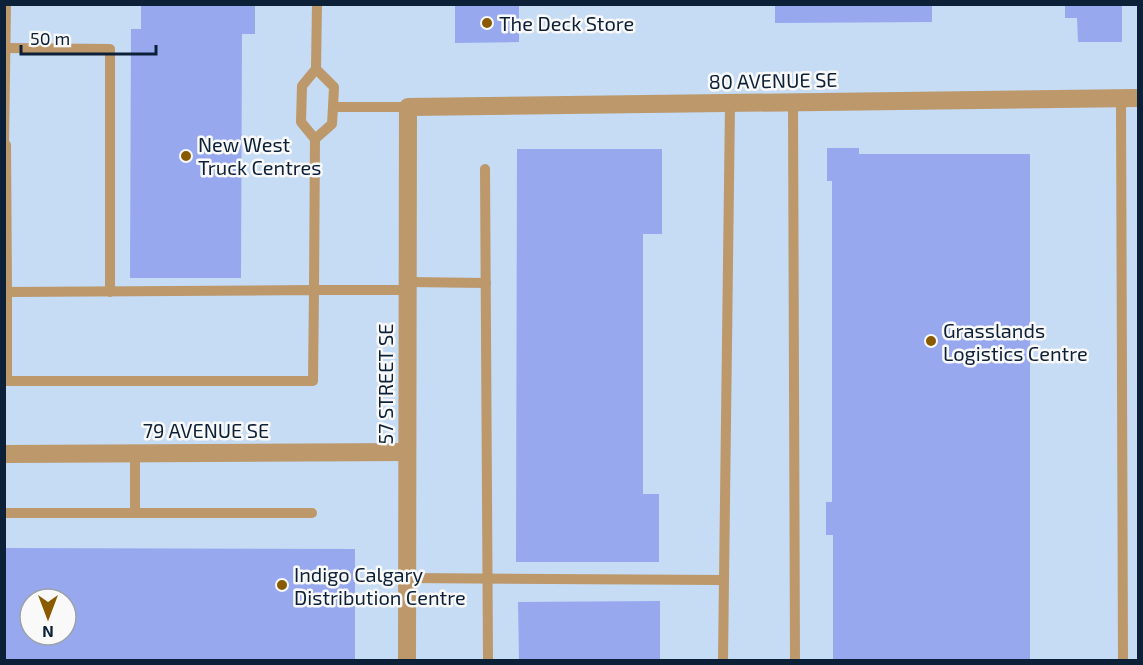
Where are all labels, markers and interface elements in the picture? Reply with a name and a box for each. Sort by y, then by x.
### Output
place label: The Deck Store [499,11,634,35]
marker: The Deck Store [480,16,494,30]
scale bar [21,18,156,56]
text: 50 m [30,27,70,49]
street label: 80 AVENUE SE [708,67,838,93]
place label: New West Truck Centres [198,132,321,179]
marker: New West Truck Centres [179,149,193,163]
place label: Grasslands Logistics Centre [943,318,1088,365]
street label: 57 STREET SE [373,323,397,445]
marker: Grasslands Logistics Centre [924,334,938,348]
street label: 79 AVENUE SE [143,418,269,442]
place label: Indigo Calgary Distribution Centre [294,562,466,609]
marker: Indigo Calgary Distribution Centre [275,578,289,592]
north arrow [18,587,78,647]
text: N [42,623,54,642]

